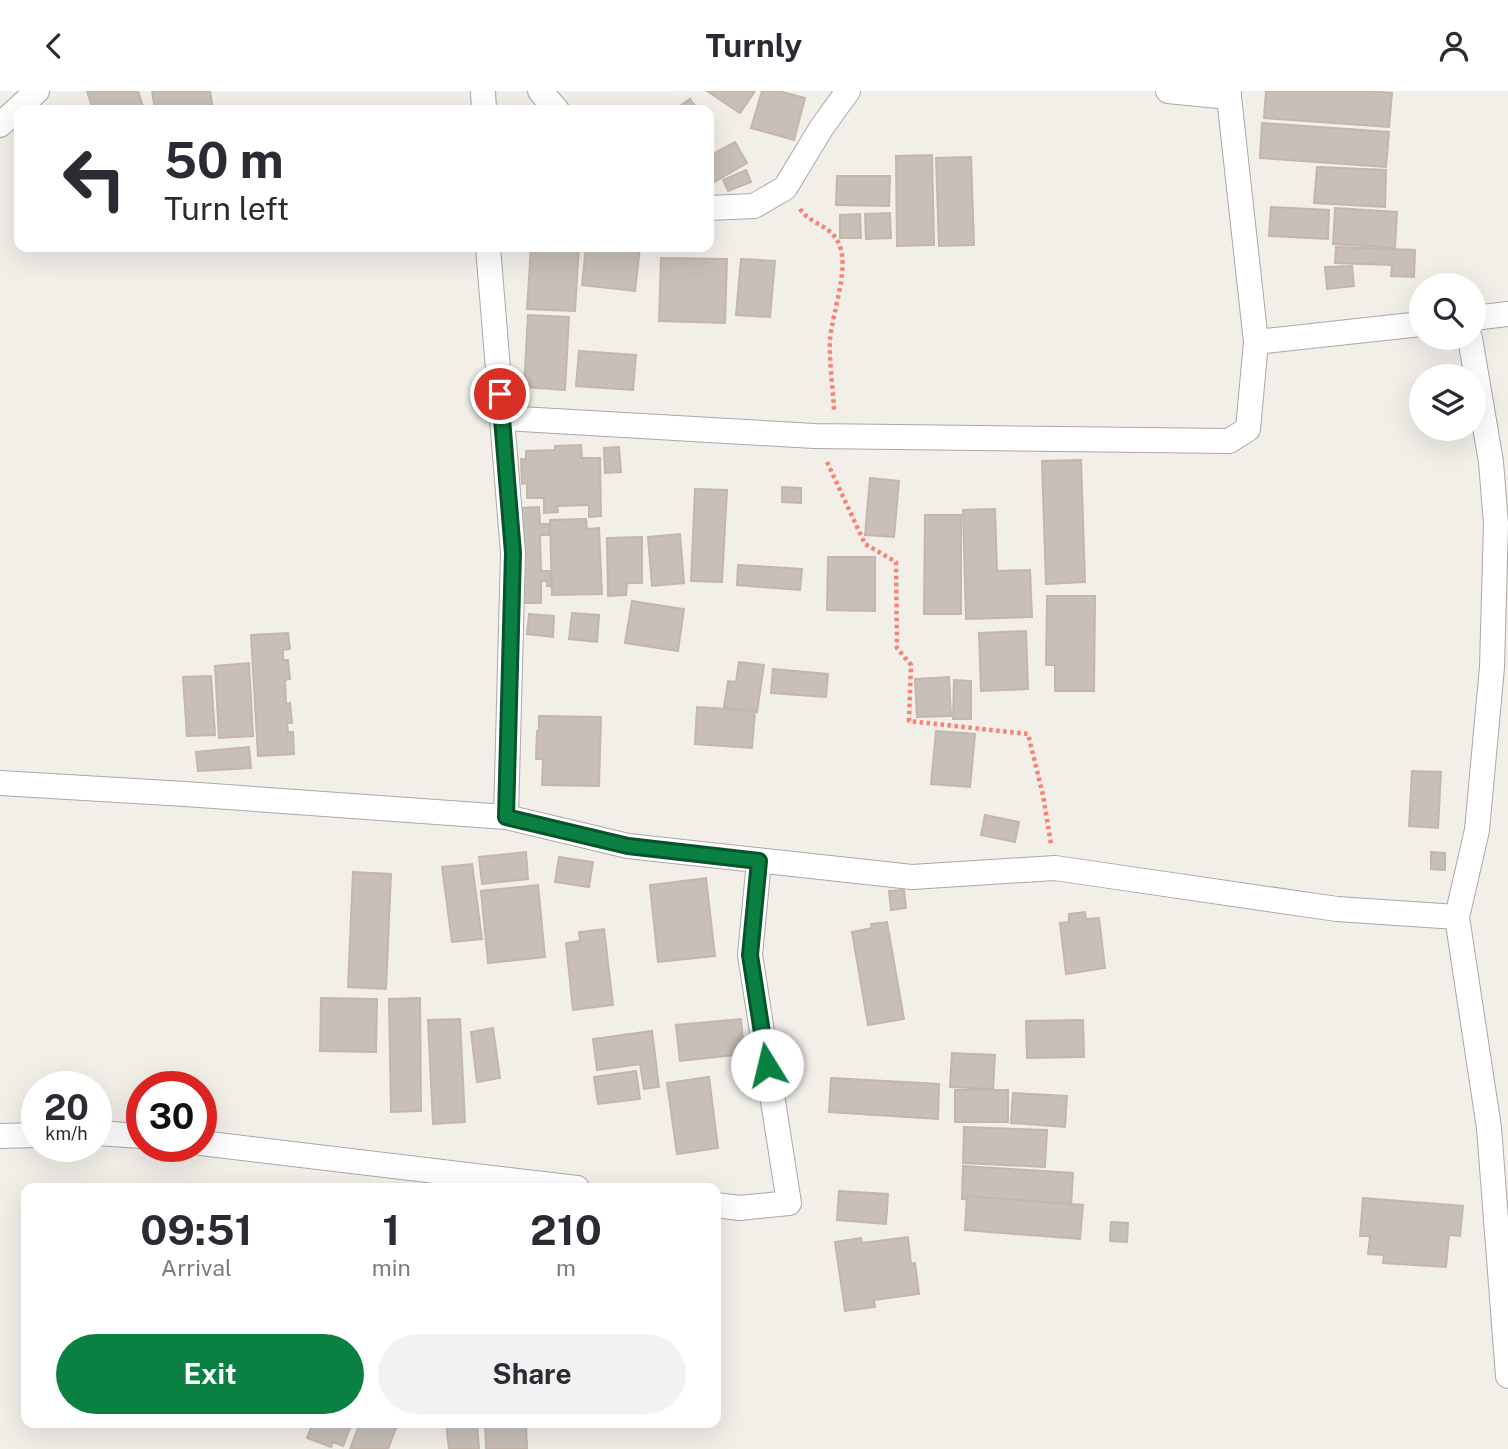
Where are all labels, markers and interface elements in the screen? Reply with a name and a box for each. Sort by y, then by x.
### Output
icon: back [35,27,73,65]
text: Turnly [706,27,802,64]
icon: person [1435,27,1473,65]
text: 50 m [164,131,284,189]
icon: left [49,133,140,224]
text: Turn left [164,190,289,227]
map controls [1409,273,1486,441]
button: search [1409,273,1486,350]
pin [470,364,530,424]
button: layers [1409,364,1486,441]
icon: arrive [481,375,519,413]
position arrow [730,1028,804,1102]
speed limit sign: 30 [126,1071,217,1162]
text: 20 [44,1087,89,1128]
text: km/h [45,1123,88,1144]
text: 09:51 [140,1205,253,1254]
text: 1 [382,1205,400,1254]
text: 210 [530,1205,602,1254]
text: Arrival [161,1254,232,1281]
text: min [372,1254,411,1281]
text: m [556,1254,576,1281]
button: Exit [56,1334,364,1414]
button: Share [378,1334,686,1414]

